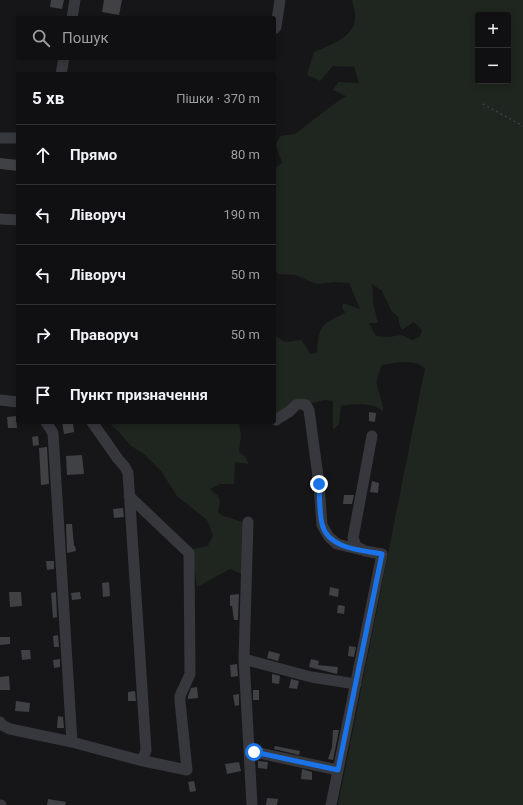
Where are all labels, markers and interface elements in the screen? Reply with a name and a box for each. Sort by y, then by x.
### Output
map controls [475,12,511,84]
button: + [475,12,511,48]
search box [16,16,276,60]
icon: search [30,27,52,49]
text: Пошук [62,29,109,47]
button: − [475,48,511,84]
text: 5 хв [32,88,64,108]
text: Пішки · 370 m [176,91,260,106]
icon: ahead [32,144,54,166]
text: Прямо [70,146,117,164]
text: 80 m [231,147,260,162]
icon: left [32,204,54,226]
text: Ліворуч [70,206,126,224]
text: 190 m [223,207,260,222]
icon: left [32,264,54,286]
text: Ліворуч [70,266,126,284]
text: 50 m [231,267,260,282]
icon: right [32,324,54,346]
text: Праворуч [70,326,138,344]
text: 50 m [231,327,260,342]
icon: arrive [32,384,54,406]
text: Пункт призначення [70,386,208,404]
route end [310,475,328,493]
route start [245,743,263,761]

